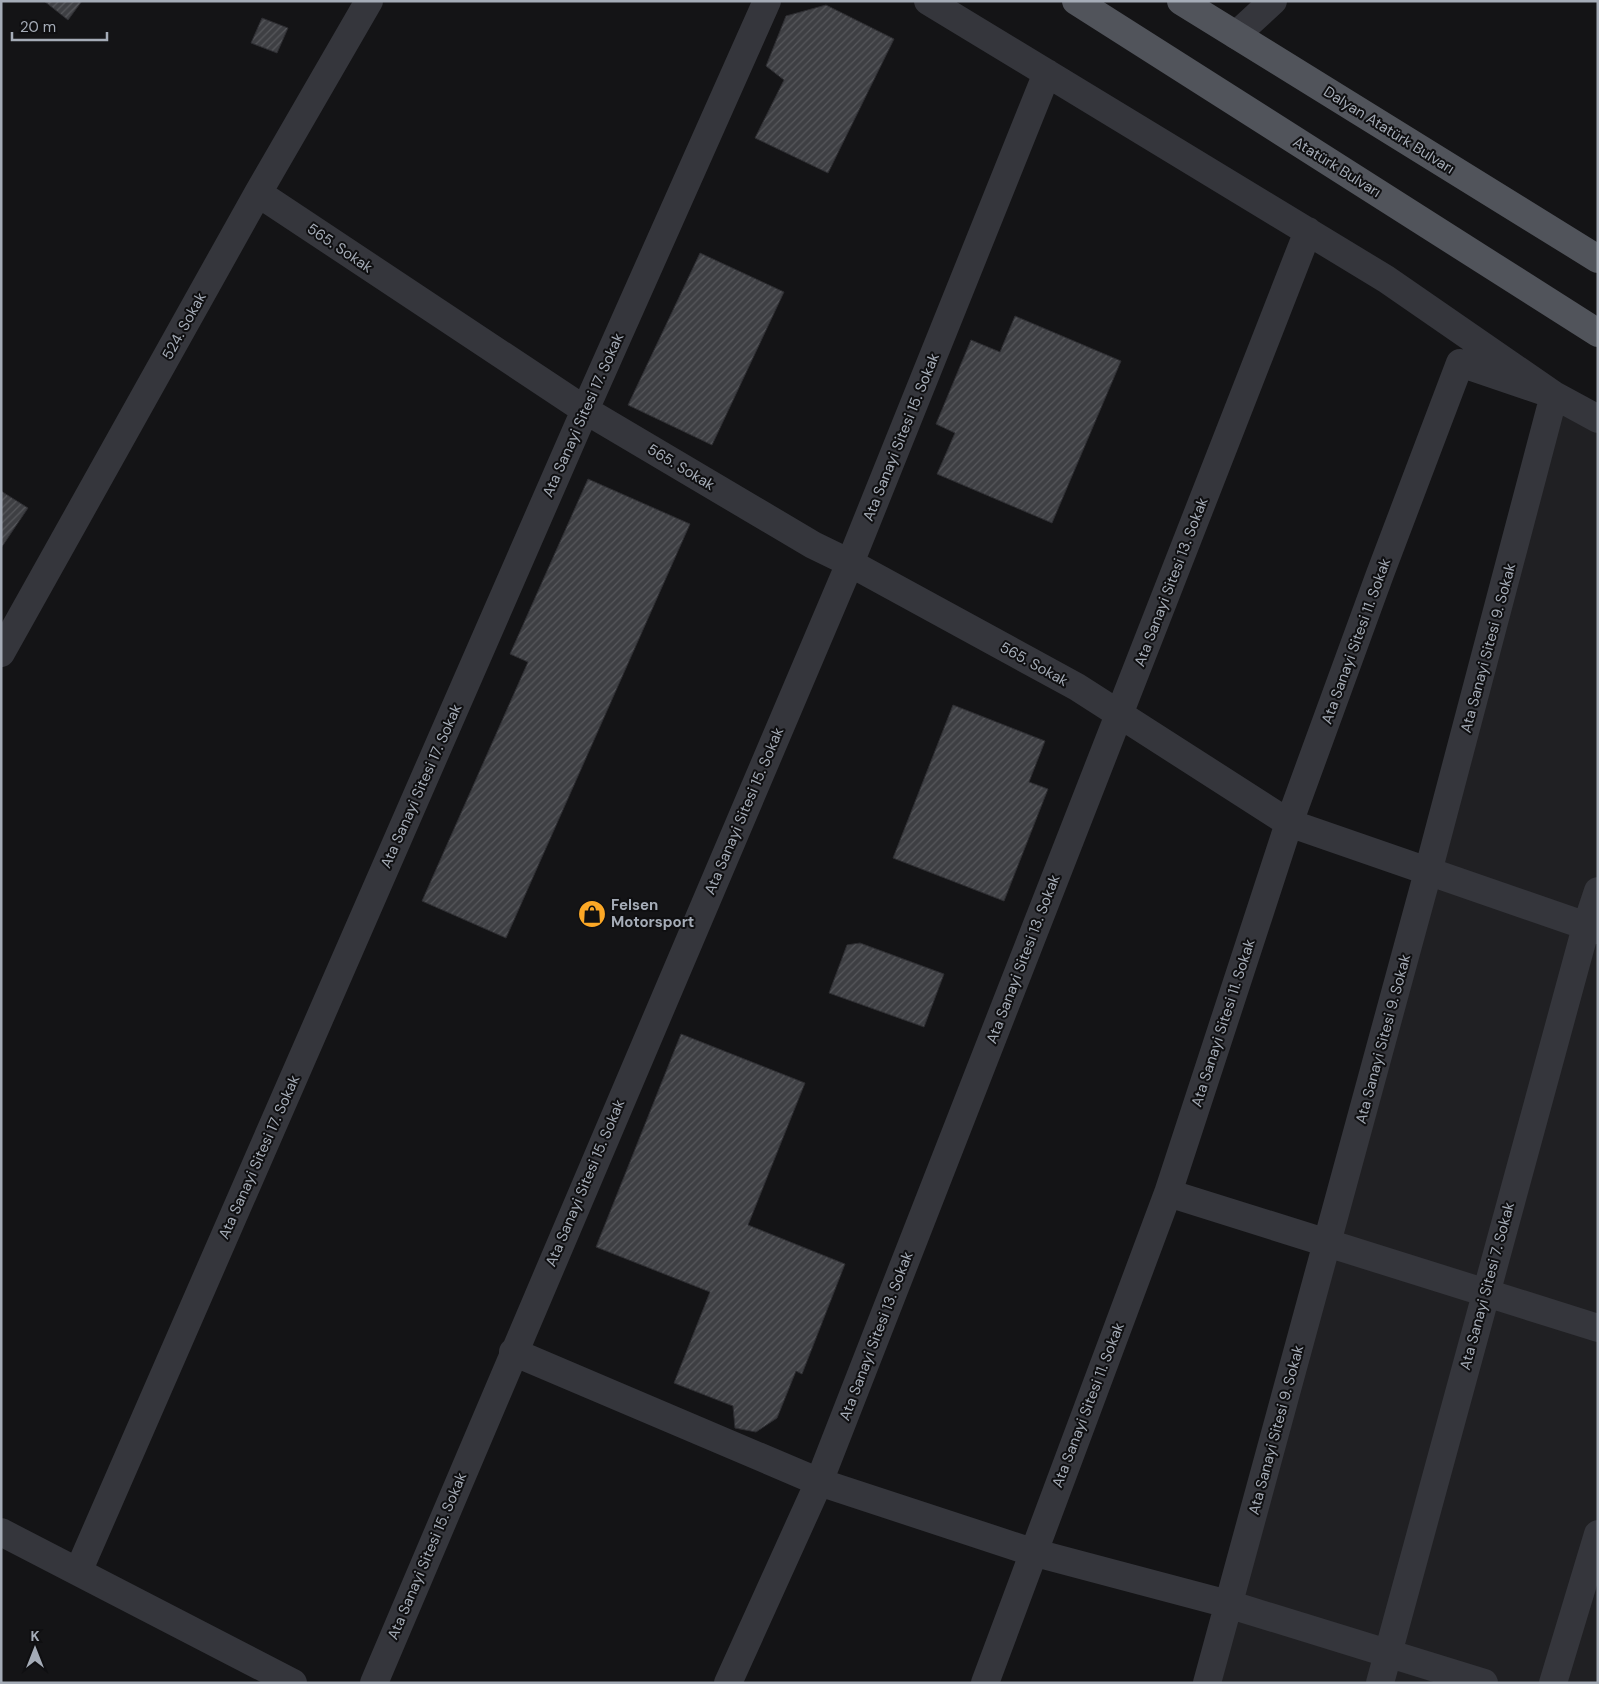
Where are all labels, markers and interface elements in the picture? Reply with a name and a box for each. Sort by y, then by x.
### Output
scale bar [12,10,108,42]
text: 20 m [20,17,56,37]
street label: Dalyan Atatürk Bulvarı [1320,82,1458,178]
street label: Atatürk Bulvarı [1290,133,1384,201]
street label: 565. Sokak [303,219,377,278]
street label: 524. Sokak [157,288,211,363]
street label: Ata Sanayi Sitesi 17. Sokak [538,329,628,500]
street label: Ata Sanayi Sitesi 15. Sokak [858,349,944,524]
street label: 565. Sokak [644,439,719,495]
street label: Ata Sanayi Sitesi 13. Sokak [1129,494,1213,669]
street label: Ata Sanayi Sitesi 11. Sokak [1317,555,1396,727]
street label: Ata Sanayi Sitesi 9. Sokak [1456,560,1520,735]
street label: 565. Sokak [996,637,1072,691]
street label: Ata Sanayi Sitesi 17. Sokak [376,700,466,871]
street label: Ata Sanayi Sitesi 15. Sokak [700,724,789,898]
street label: Ata Sanayi Sitesi 13. Sokak [981,871,1065,1046]
place label: Felsen Motorsport [611,895,694,932]
shop icon: Felsen Motorsport [577,899,607,929]
street label: Ata Sanayi Sitesi 11. Sokak [1186,936,1260,1110]
street label: Ata Sanayi Sitesi 9. Sokak [1351,951,1415,1126]
street label: Ata Sanayi Sitesi 17. Sokak [214,1071,304,1242]
street label: Ata Sanayi Sitesi 15. Sokak [541,1096,630,1270]
street label: Ata Sanayi Sitesi 7. Sokak [1455,1199,1519,1372]
street label: Ata Sanayi Sitesi 13. Sokak [834,1248,918,1423]
street label: Ata Sanayi Sitesi 11. Sokak [1047,1319,1129,1490]
street label: Ata Sanayi Sitesi 9. Sokak [1244,1342,1308,1517]
street label: Ata Sanayi Sitesi 15. Sokak [383,1469,472,1643]
north arrow [10,1624,60,1674]
text: K [30,1627,40,1645]

